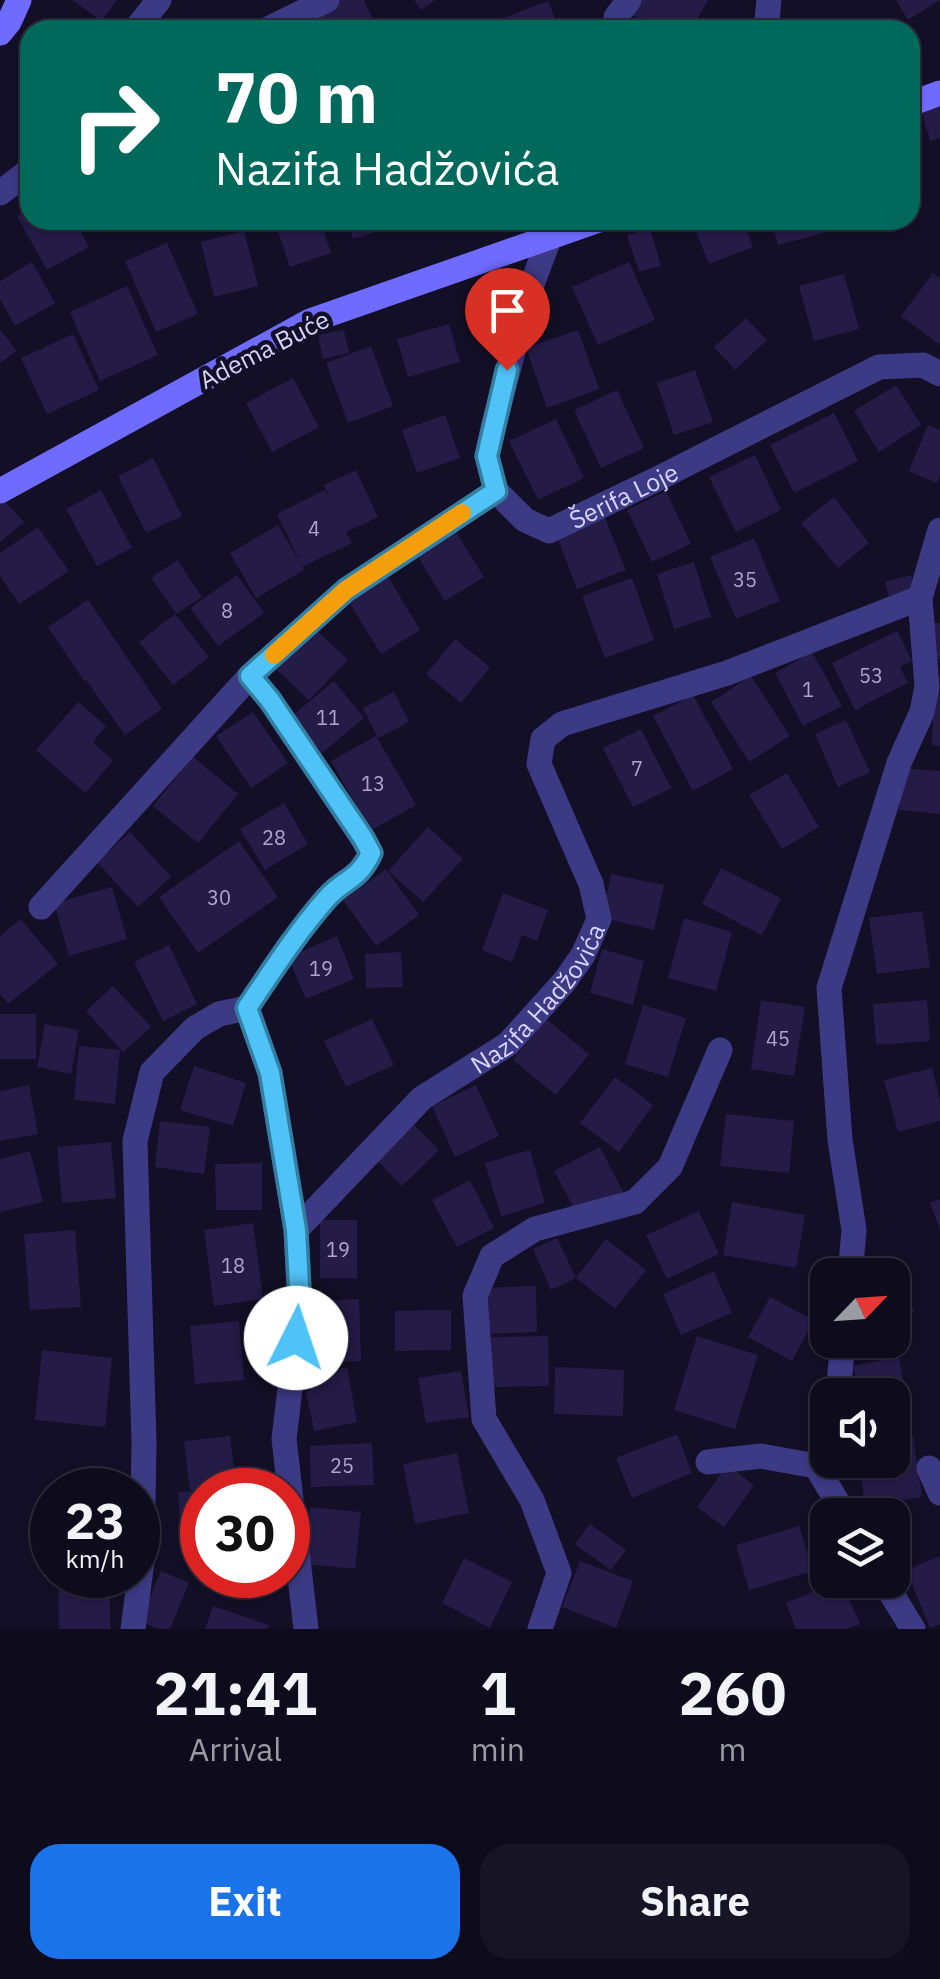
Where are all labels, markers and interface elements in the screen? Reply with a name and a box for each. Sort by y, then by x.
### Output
text: 70 m [215,51,378,142]
icon: right [50,60,180,190]
text: Nazifa Hadžovića [215,139,559,197]
pin [465,268,550,371]
icon: arrive [480,283,535,338]
street label: Adema Buće [193,302,335,396]
street label: Šerifa Loje [563,455,683,536]
house number: 4 [308,515,320,542]
house number: 35 [733,566,757,593]
house number: 8 [221,597,233,624]
house number: 53 [859,662,883,689]
house number: 1 [802,676,814,703]
house number: 11 [316,704,340,731]
house number: 7 [631,755,643,782]
house number: 13 [361,770,385,797]
house number: 28 [262,824,286,851]
house number: 30 [207,884,231,911]
street label: Nazifa Hadžovića [464,918,612,1080]
house number: 19 [309,955,333,982]
house number: 45 [766,1025,790,1052]
house number: 19 [326,1236,350,1263]
house number: 18 [221,1252,245,1279]
north arrow [810,1258,910,1358]
map controls [810,1258,910,1598]
position arrow [244,1286,348,1390]
button: sound [810,1378,910,1478]
house number: 25 [330,1452,354,1479]
speed limit sign: 30 [180,1468,310,1598]
text: 23 [65,1488,125,1553]
button: layers [810,1498,910,1598]
text: km/h [66,1542,124,1575]
text: 21:41 [154,1653,317,1732]
text: 1 [480,1653,516,1732]
text: 260 [678,1653,786,1732]
text: Arrival [189,1728,282,1770]
text: min [471,1728,525,1770]
text: m [719,1728,746,1770]
button: Exit [30,1844,460,1959]
button: Share [480,1844,910,1959]

